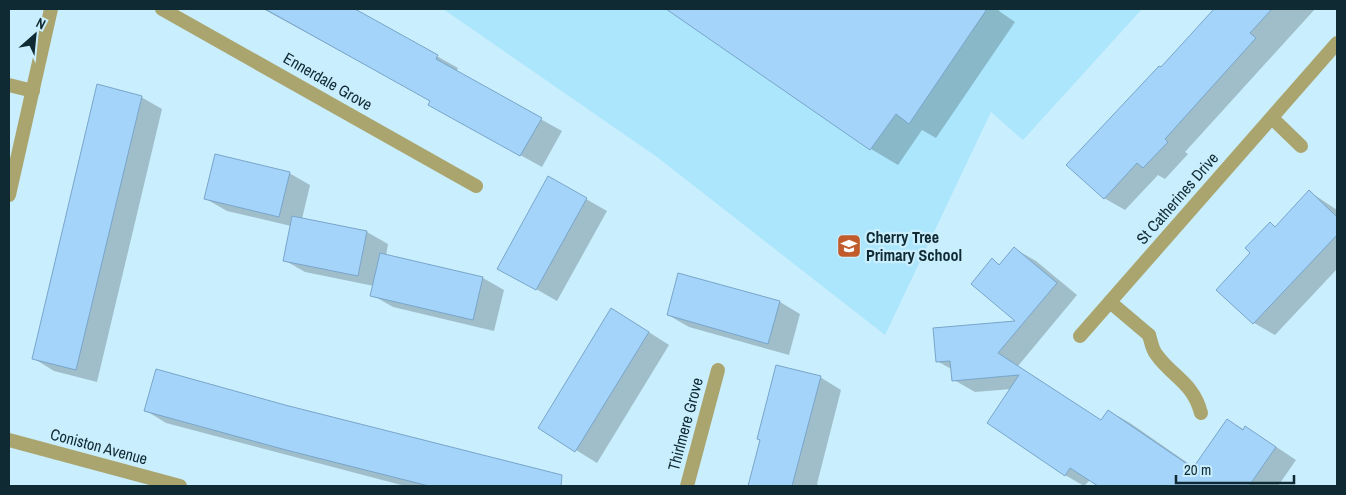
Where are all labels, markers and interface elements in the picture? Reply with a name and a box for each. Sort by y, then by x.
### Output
north arrow [10,10,60,60]
text: N [33,14,49,33]
street label: Ennerdale Grove [280,47,376,115]
street label: St Catherines Drive [1131,147,1223,249]
place label: Cherry Tree Primary School [866,226,962,266]
school or university icon: Cherry Tree Primary School [836,233,862,259]
street label: Thirlmere Grove [662,375,708,473]
street label: Coniston Avenue [48,422,150,470]
scale bar [1176,452,1294,484]
text: 20 m [1184,459,1211,480]

